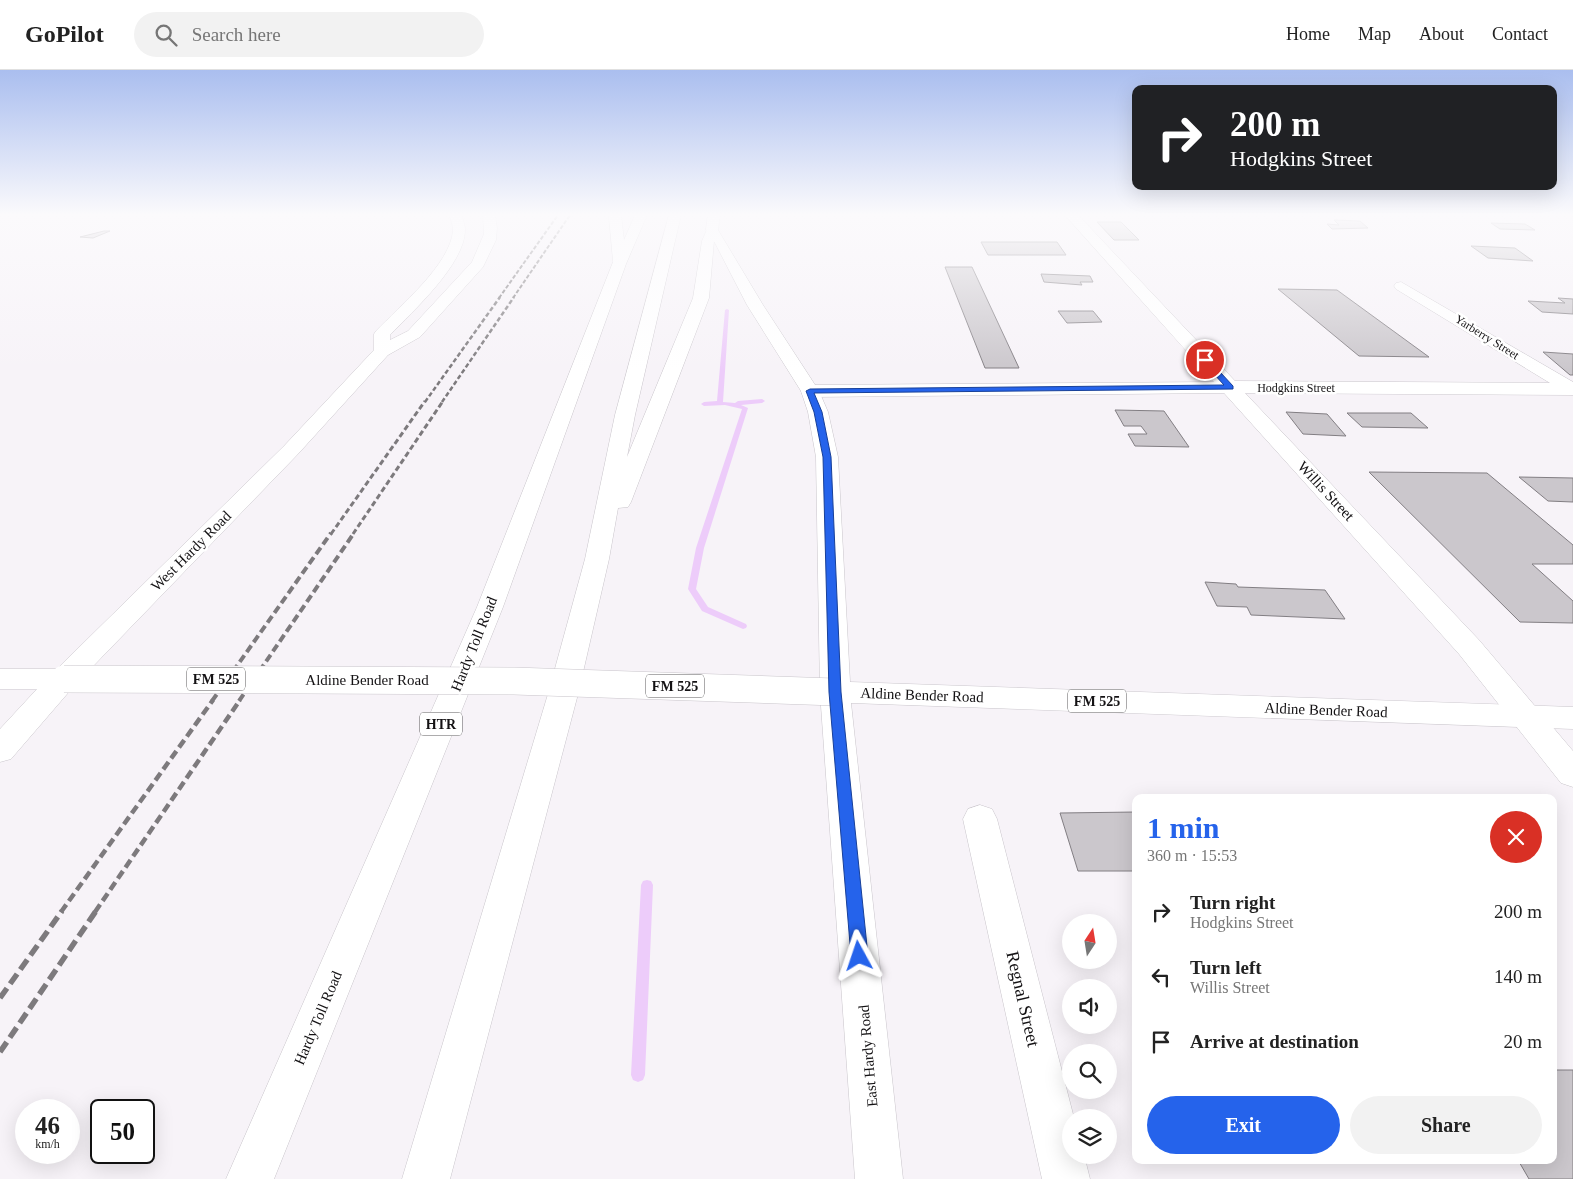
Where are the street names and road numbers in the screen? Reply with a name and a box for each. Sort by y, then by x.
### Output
street label: Yarberry Street [1452,312,1522,363]
street label: Hodgkins Street [1257,381,1335,395]
street label: Willis Street [1295,458,1358,524]
street label: West Hardy Road [148,507,235,594]
street label: Hardy Toll Road [448,594,500,694]
road number: FM 525 [187,668,245,690]
street label: Aldine Bender Road [305,672,429,688]
road number: FM 525 [646,674,704,698]
street label: Aldine Bender Road [860,685,984,705]
road number: FM 525 [1068,690,1126,712]
street label: Aldine Bender Road [1264,700,1388,720]
road number: HTR [420,712,462,736]
street label: Regnal Street [1002,949,1044,1049]
street label: Hardy Toll Road [291,968,345,1067]
street label: East Hardy Road [856,1004,880,1108]

